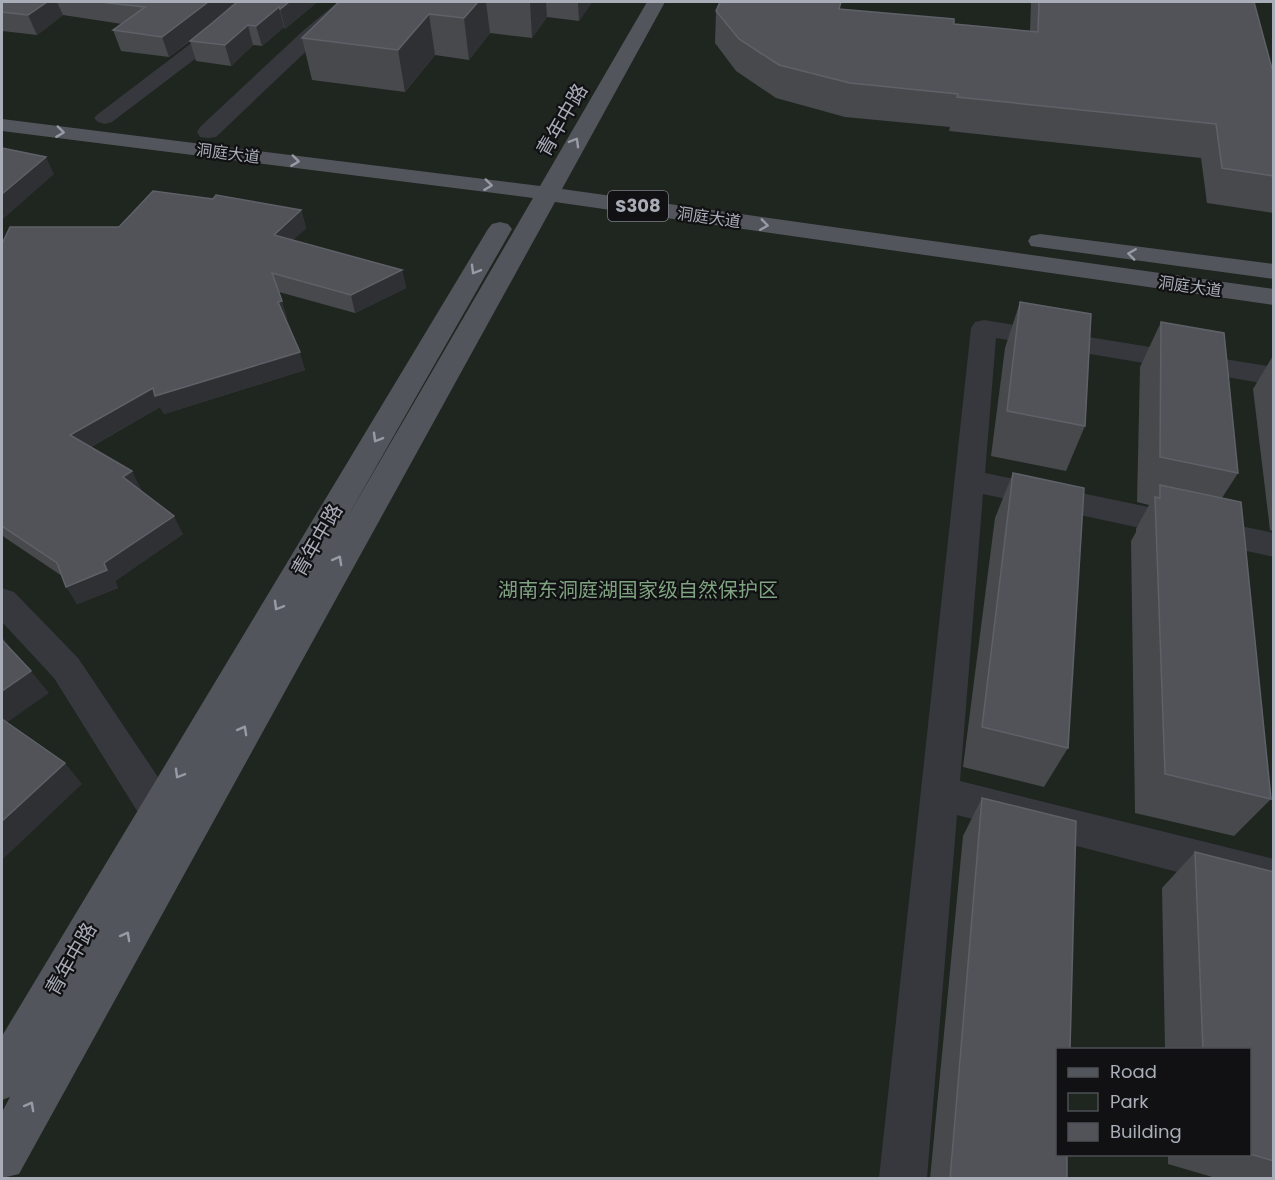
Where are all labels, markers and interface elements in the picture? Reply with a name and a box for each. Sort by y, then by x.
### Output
street label: 青年中路 [530,78,594,162]
one-way arrow [55,125,64,138]
street label: 洞庭大道 [195,138,261,169]
one-way arrow [567,138,579,149]
one-way arrow [290,155,299,167]
one-way arrow [484,179,493,191]
road number: S308 [608,191,668,221]
street label: 洞庭大道 [676,202,742,233]
one-way arrow [760,218,769,230]
one-way arrow [1128,248,1137,260]
one-way arrow [471,264,483,274]
street label: 洞庭大道 [1157,271,1223,302]
one-way arrow [372,432,384,442]
street label: 青年中路 [285,498,349,582]
one-way arrow [331,556,343,566]
park label: 湖南东洞庭湖国家级自然保护区 [498,576,778,604]
one-way arrow [274,600,285,610]
one-way arrow [235,726,247,736]
one-way arrow [175,768,187,779]
street label: 青年中路 [39,917,103,1001]
one-way arrow [119,932,130,942]
legend [1056,1048,1251,1156]
text: Road [1110,1059,1157,1084]
text: Park [1110,1089,1149,1114]
one-way arrow [23,1102,34,1112]
text: Building [1110,1119,1182,1144]

